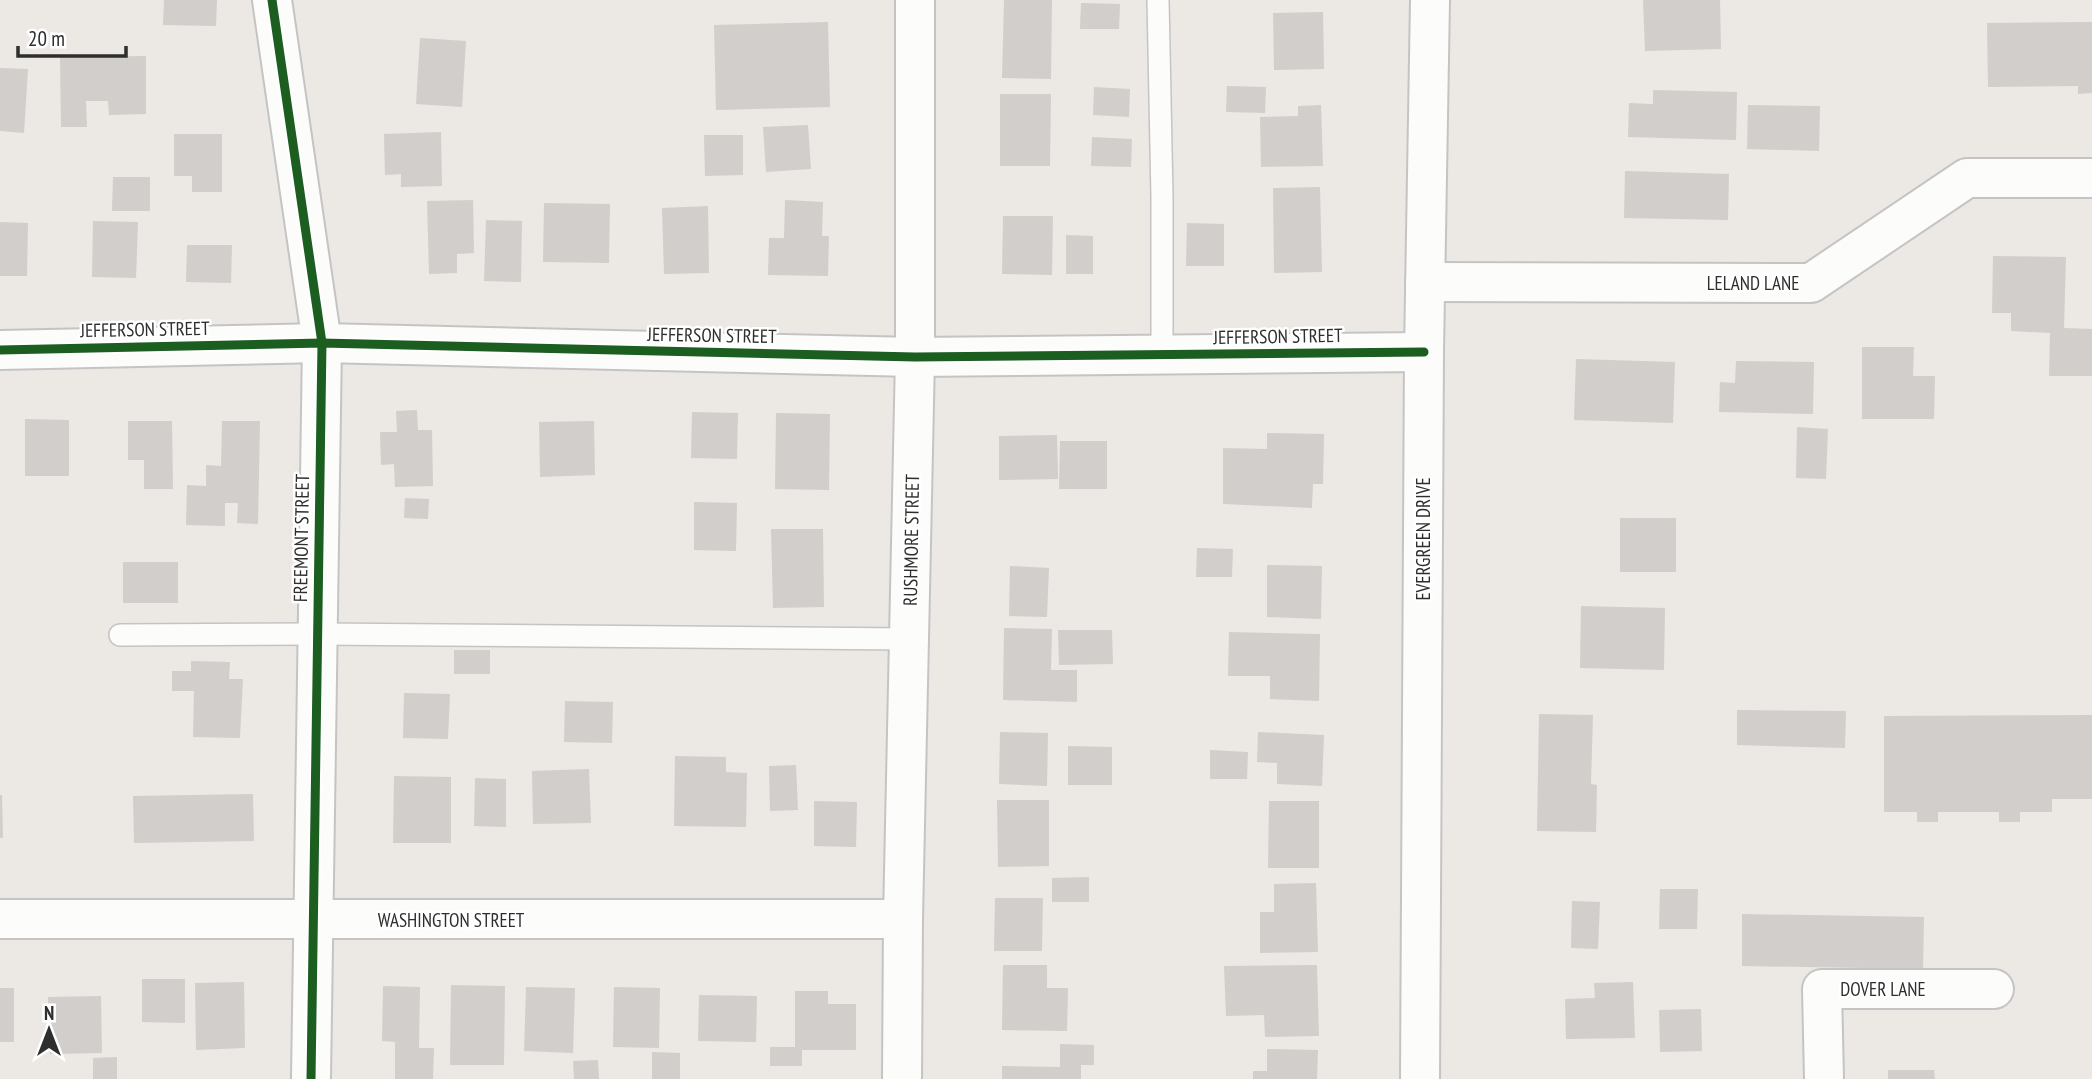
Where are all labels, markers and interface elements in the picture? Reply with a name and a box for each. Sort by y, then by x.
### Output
scale bar [18,14,126,58]
text: 20 m [28,25,65,52]
street label: LELAND LANE [1707,271,1799,295]
street label: JEFFERSON STREET [79,316,210,342]
street label: JEFFERSON STREET [646,322,777,348]
street label: JEFFERSON STREET [1212,323,1343,349]
street label: FREEMONT STREET [288,473,314,602]
street label: RUSHMORE STREET [898,473,924,606]
street label: EVERGREEN DRIVE [1411,477,1435,601]
street label: WASHINGTON STREET [378,908,525,932]
street label: DOVER LANE [1840,977,1926,1001]
north arrow [14,995,84,1065]
text: N [44,1001,54,1025]

